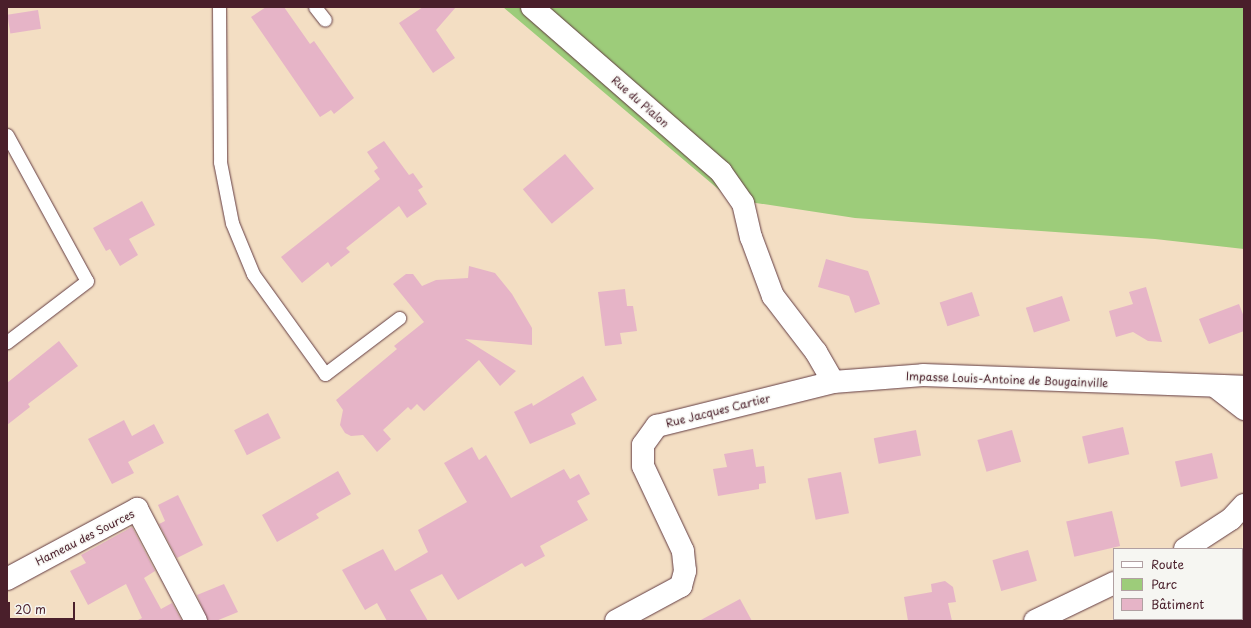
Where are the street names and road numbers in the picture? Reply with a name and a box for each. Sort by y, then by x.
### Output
street label: Rue du Pialon [608,73,672,131]
street label: Impasse Louis-Antoine de Bougainville [905,370,1109,390]
street label: Rue Jacques Cartier [663,391,773,431]
street label: Hameau des Sources [33,507,137,569]

